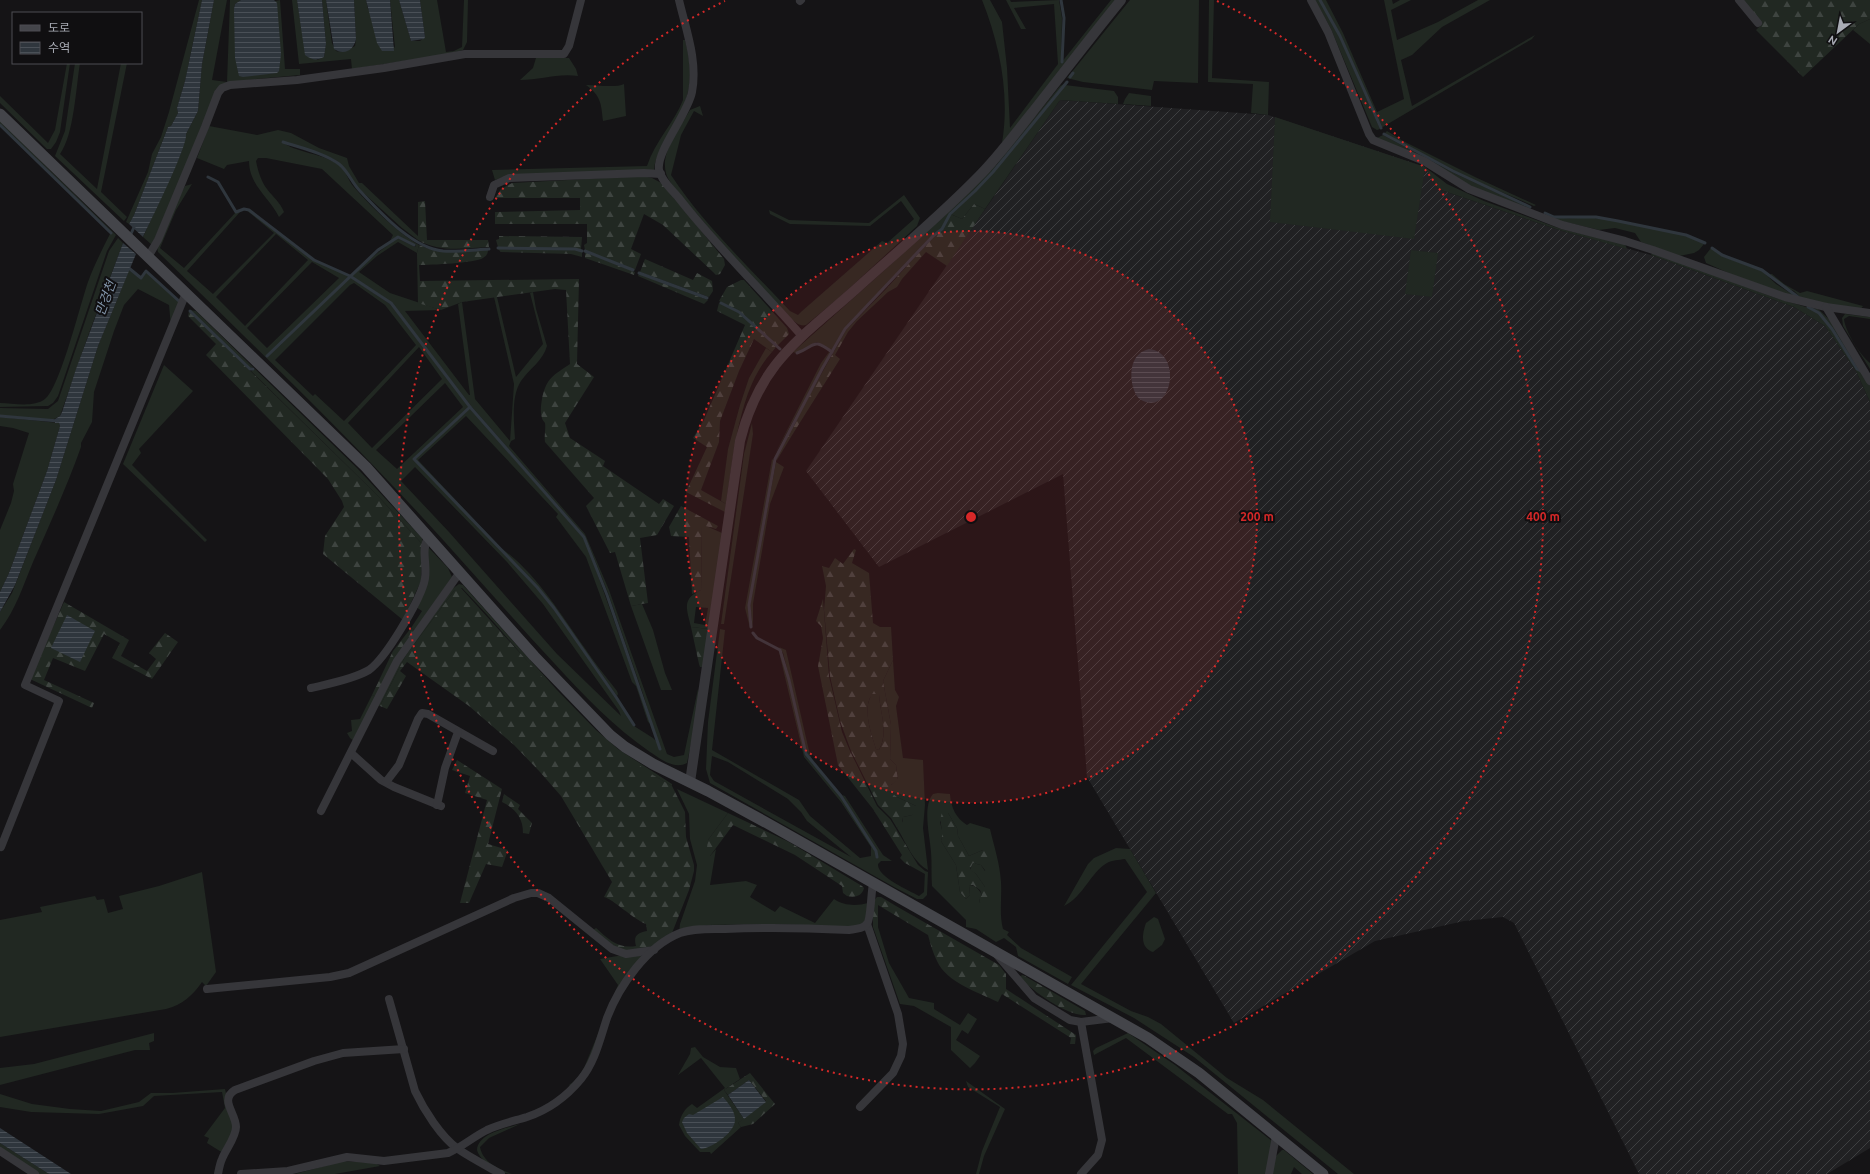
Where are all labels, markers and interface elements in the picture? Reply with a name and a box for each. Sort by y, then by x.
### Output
legend [12,12,142,64]
north arrow [1818,12,1858,52]
text: 도로 [48,21,70,34]
text: N [1826,33,1839,48]
text: 수역 [48,41,70,54]
water label: 만겅천 [92,278,118,317]
centre of rings [964,510,978,524]
text: 200 m [1240,510,1274,523]
text: 400 m [1526,510,1560,523]

